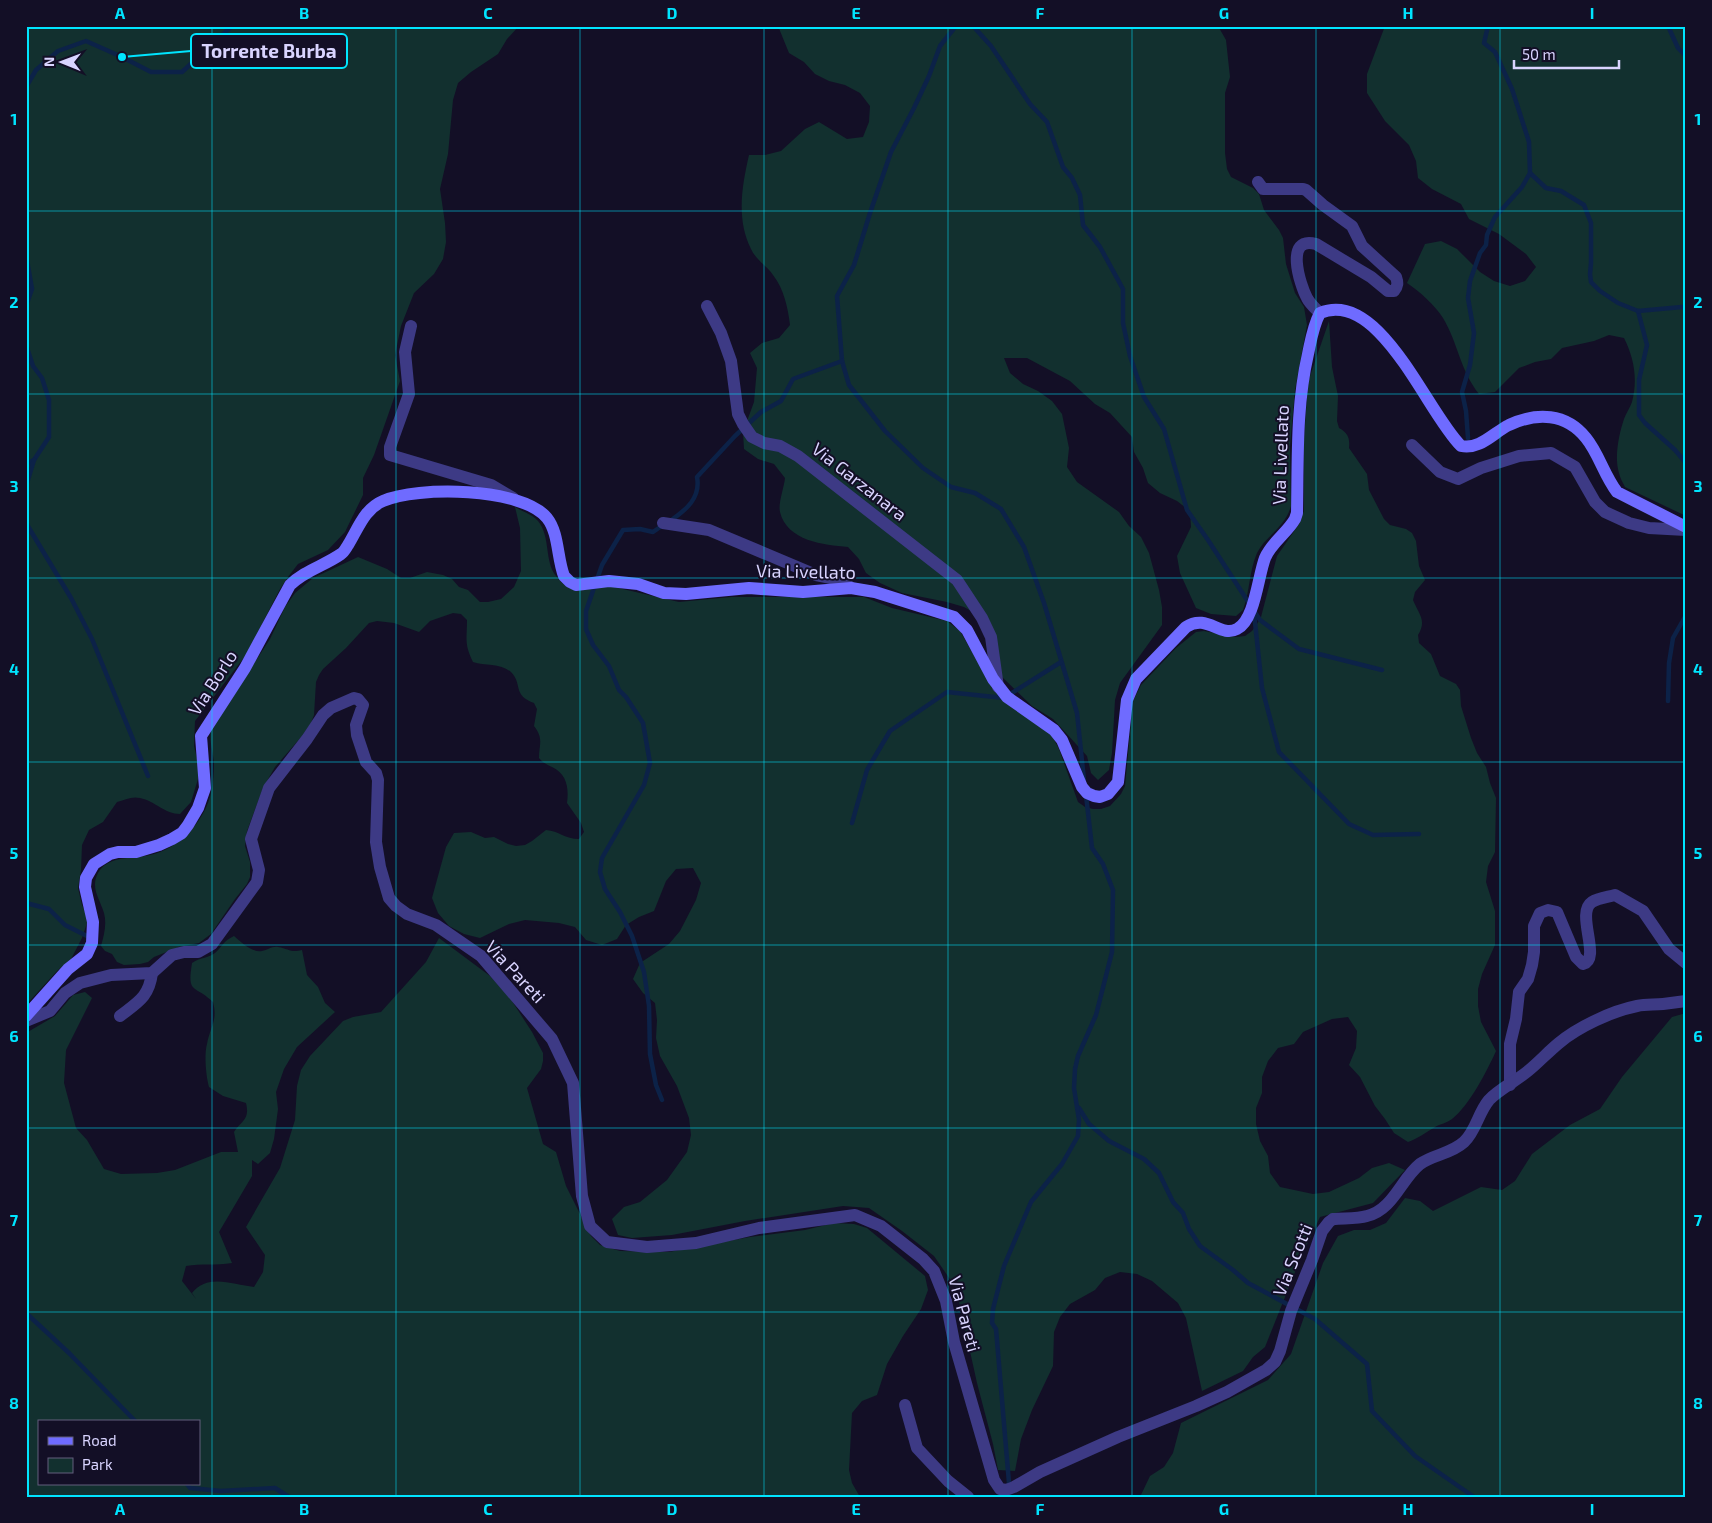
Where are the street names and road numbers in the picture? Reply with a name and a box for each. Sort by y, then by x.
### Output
street label: Via Livellato [1267,405,1293,505]
street label: Via Garzanara [808,437,911,525]
street label: Via Livellato [756,559,856,583]
street label: Via Borlo [183,646,241,719]
street label: Via Pareti [481,935,550,1007]
street label: Via Scotti [1268,1220,1317,1299]
street label: Via Pareti [944,1273,986,1354]

